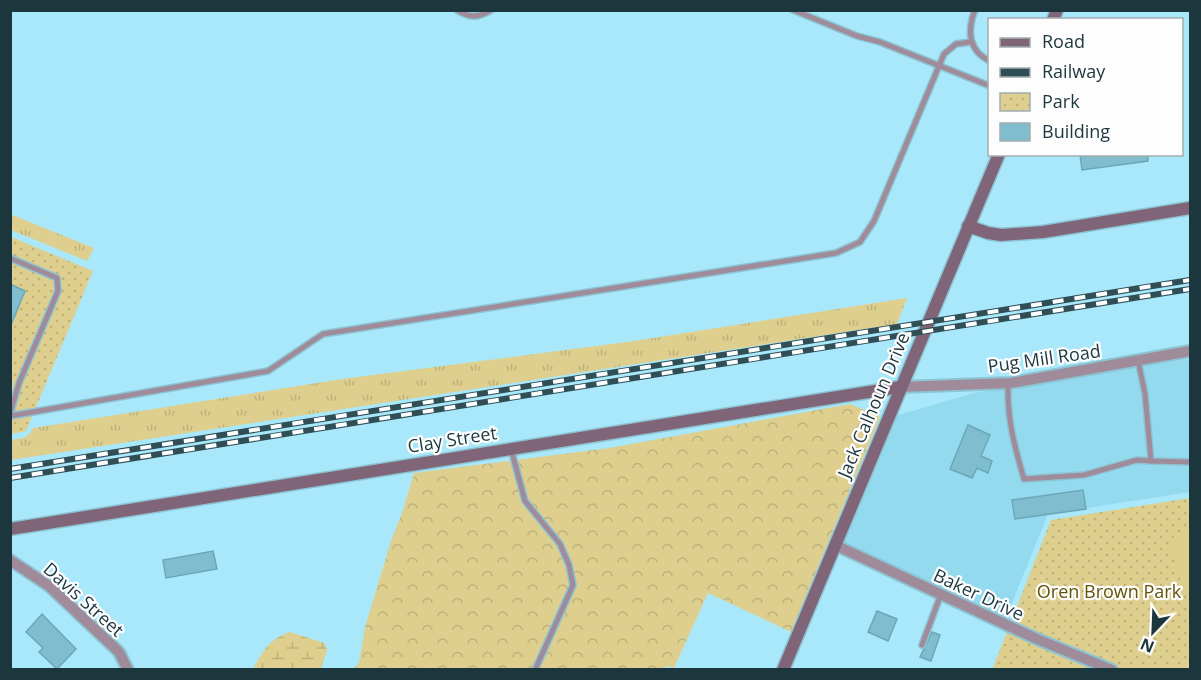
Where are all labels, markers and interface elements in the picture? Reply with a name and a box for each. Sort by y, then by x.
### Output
legend [988,18,1183,156]
text: Road [1042,29,1085,53]
text: Railway [1042,59,1106,83]
text: Park [1042,89,1080,113]
text: Building [1042,119,1110,143]
street label: Jack Calhoun Drive [831,328,915,483]
street label: Pug Mill Road [986,338,1102,378]
street label: Clay Street [406,420,498,458]
street label: Davis Street [39,557,129,641]
street label: Baker Drive [930,563,1028,625]
park label: Oren Brown Park [1037,579,1182,603]
north arrow [1123,602,1183,662]
text: N [1137,633,1157,658]

